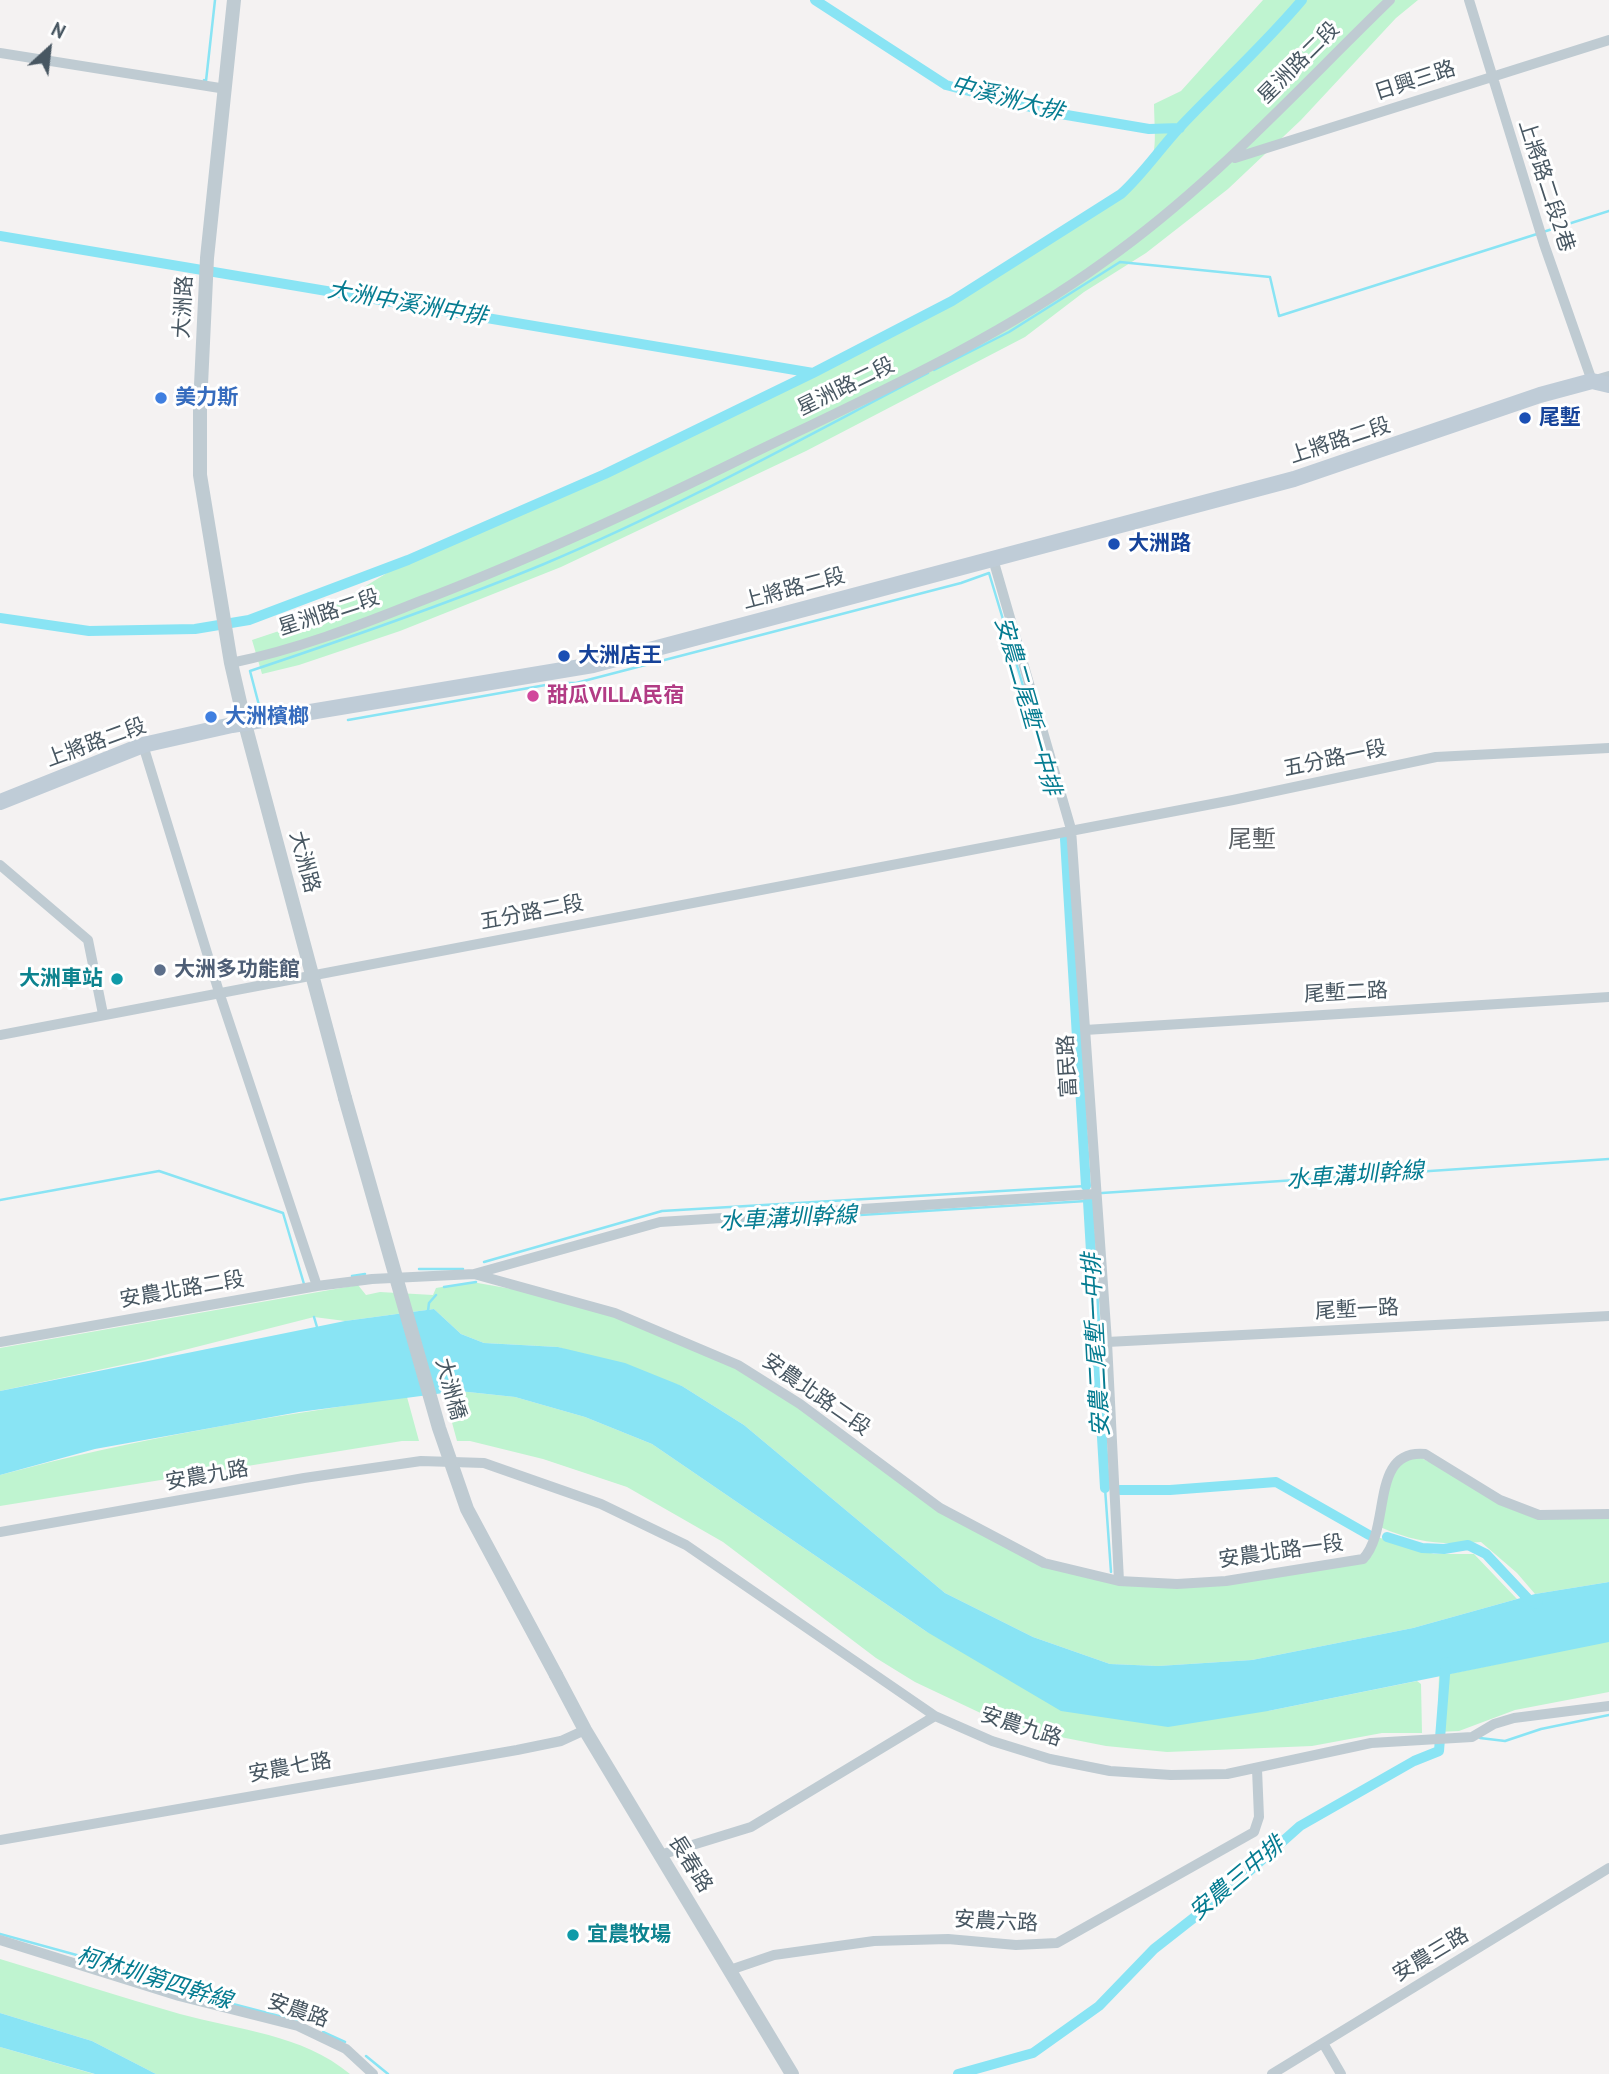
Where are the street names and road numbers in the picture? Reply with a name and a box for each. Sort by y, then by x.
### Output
street label: 星洲路二段 [1253,17,1345,109]
street label: 日興三路 [1371,56,1459,106]
street label: 上將路二段2巷 [1513,117,1579,255]
street label: 大洲路 [170,275,198,339]
street label: 星洲路二段 [793,353,899,421]
street label: 上將路二段 [1286,413,1394,469]
street label: 上將路二段 [740,563,848,615]
street label: 星洲路二段 [275,585,383,641]
street label: 上將路二段 [42,713,150,773]
street label: 五分路一段 [1281,736,1389,782]
street label: 大洲路 [284,828,324,896]
street label: 五分路二段 [478,891,586,935]
street label: 尾塹二路 [1303,978,1389,1008]
street label: 富民路 [1054,1034,1082,1098]
street label: 安農北路二段 [118,1267,246,1313]
street label: 尾塹一路 [1314,1295,1400,1325]
street label: 安農北路二段 [757,1349,875,1441]
street label: 大洲橋 [430,1355,470,1423]
street label: 安農九路 [163,1456,251,1496]
street label: 安農北路一段 [1217,1531,1345,1573]
street label: 安農九路 [977,1702,1065,1752]
street label: 安農七路 [246,1748,334,1788]
street label: 長春路 [663,1831,717,1897]
street label: 安農六路 [953,1907,1039,1937]
street label: 安農三路 [1389,1923,1473,1987]
street label: 安農路 [264,1989,332,2033]

